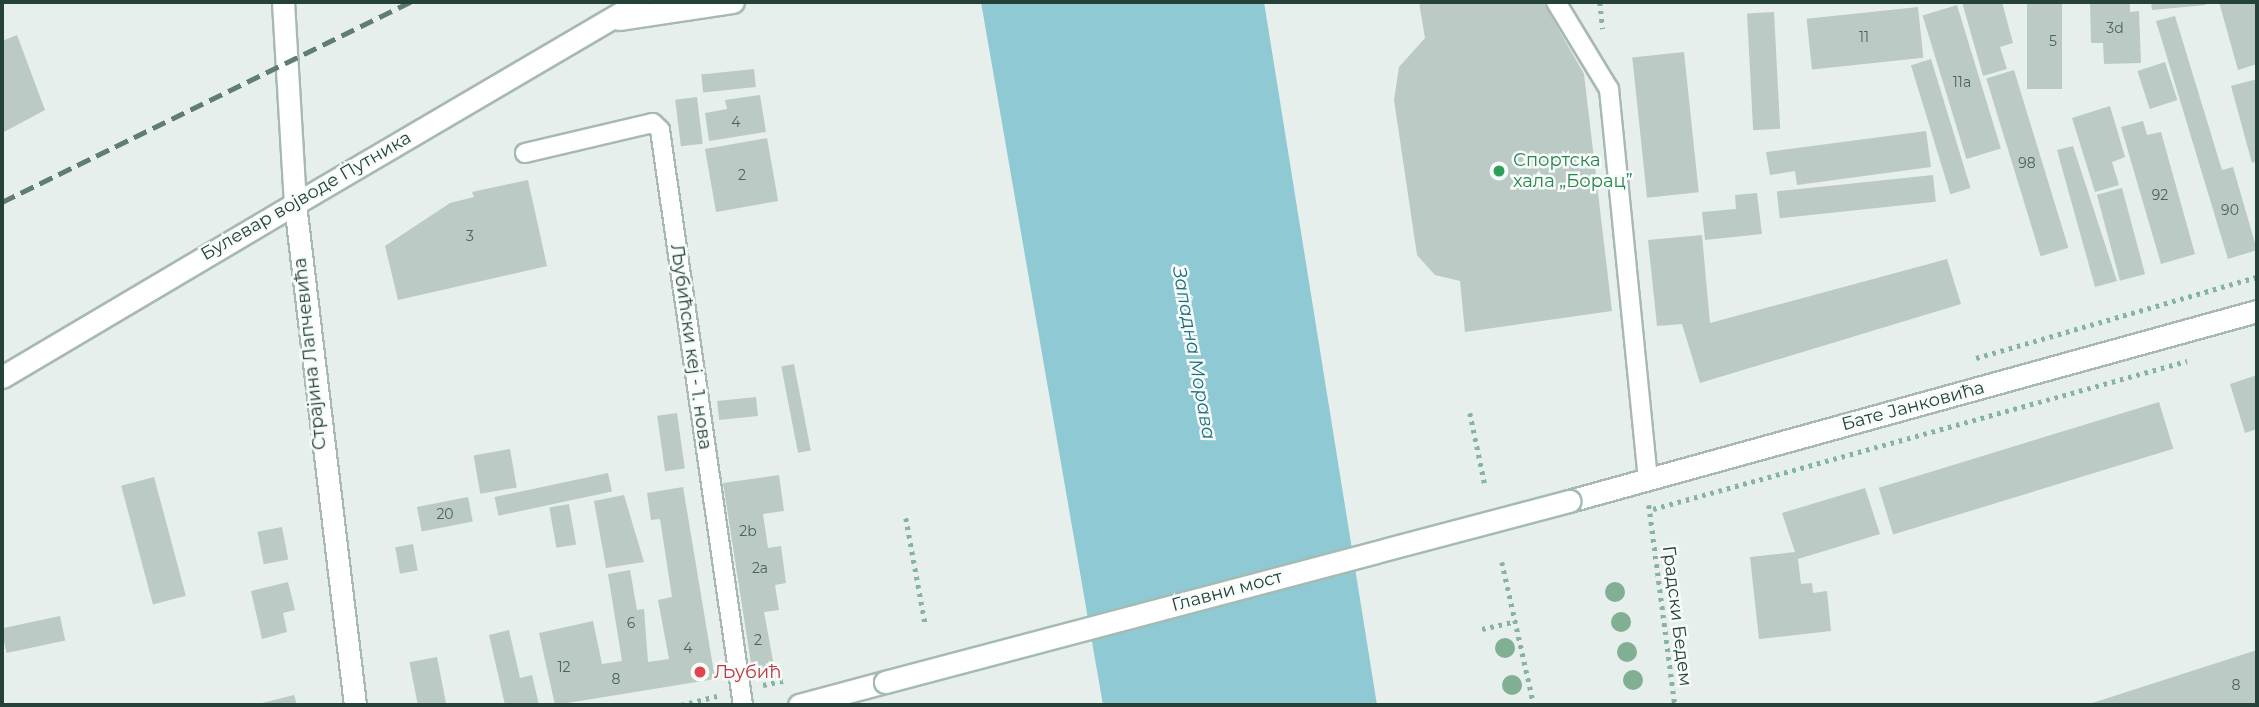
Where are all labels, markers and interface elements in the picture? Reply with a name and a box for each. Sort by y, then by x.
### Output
house number: 3d [2106,20,2124,36]
house number: 11 [1859,29,1869,45]
house number: 5 [2049,33,2057,49]
house number: 11a [1953,74,1971,90]
house number: 4 [731,114,741,130]
street label: Булевар војводе Путника [197,127,415,265]
place label: Спортска хала „Борац” [1513,150,1633,192]
house number: 98 [2018,155,2036,171]
marker: Спортска хала „Борац” [1491,163,1507,179]
house number: 2 [738,167,746,183]
house number: 92 [2152,187,2168,203]
house number: 90 [2221,202,2239,218]
house number: 3 [466,228,474,244]
street label: Љубићски кеј - 1. нова [666,243,716,451]
street label: Страјина Лапчевића [289,257,331,451]
water label: Западна Морава [1168,265,1220,441]
street label: Бате Јанковића [1839,377,1987,435]
house number: 20 [436,506,454,522]
house number: 2b [739,523,757,539]
street label: Градски Бедем [1658,545,1696,687]
house number: 2a [752,560,768,576]
street label: Главни мост [1169,566,1285,616]
house number: 6 [627,615,635,631]
house number: 2 [754,632,762,648]
house number: 4 [683,640,693,656]
house number: 12 [557,659,571,675]
place label: Љубић [714,661,781,683]
marker: Љубић [692,664,708,680]
house number: 8 [612,671,620,687]
house number: 8 [2232,677,2240,693]

